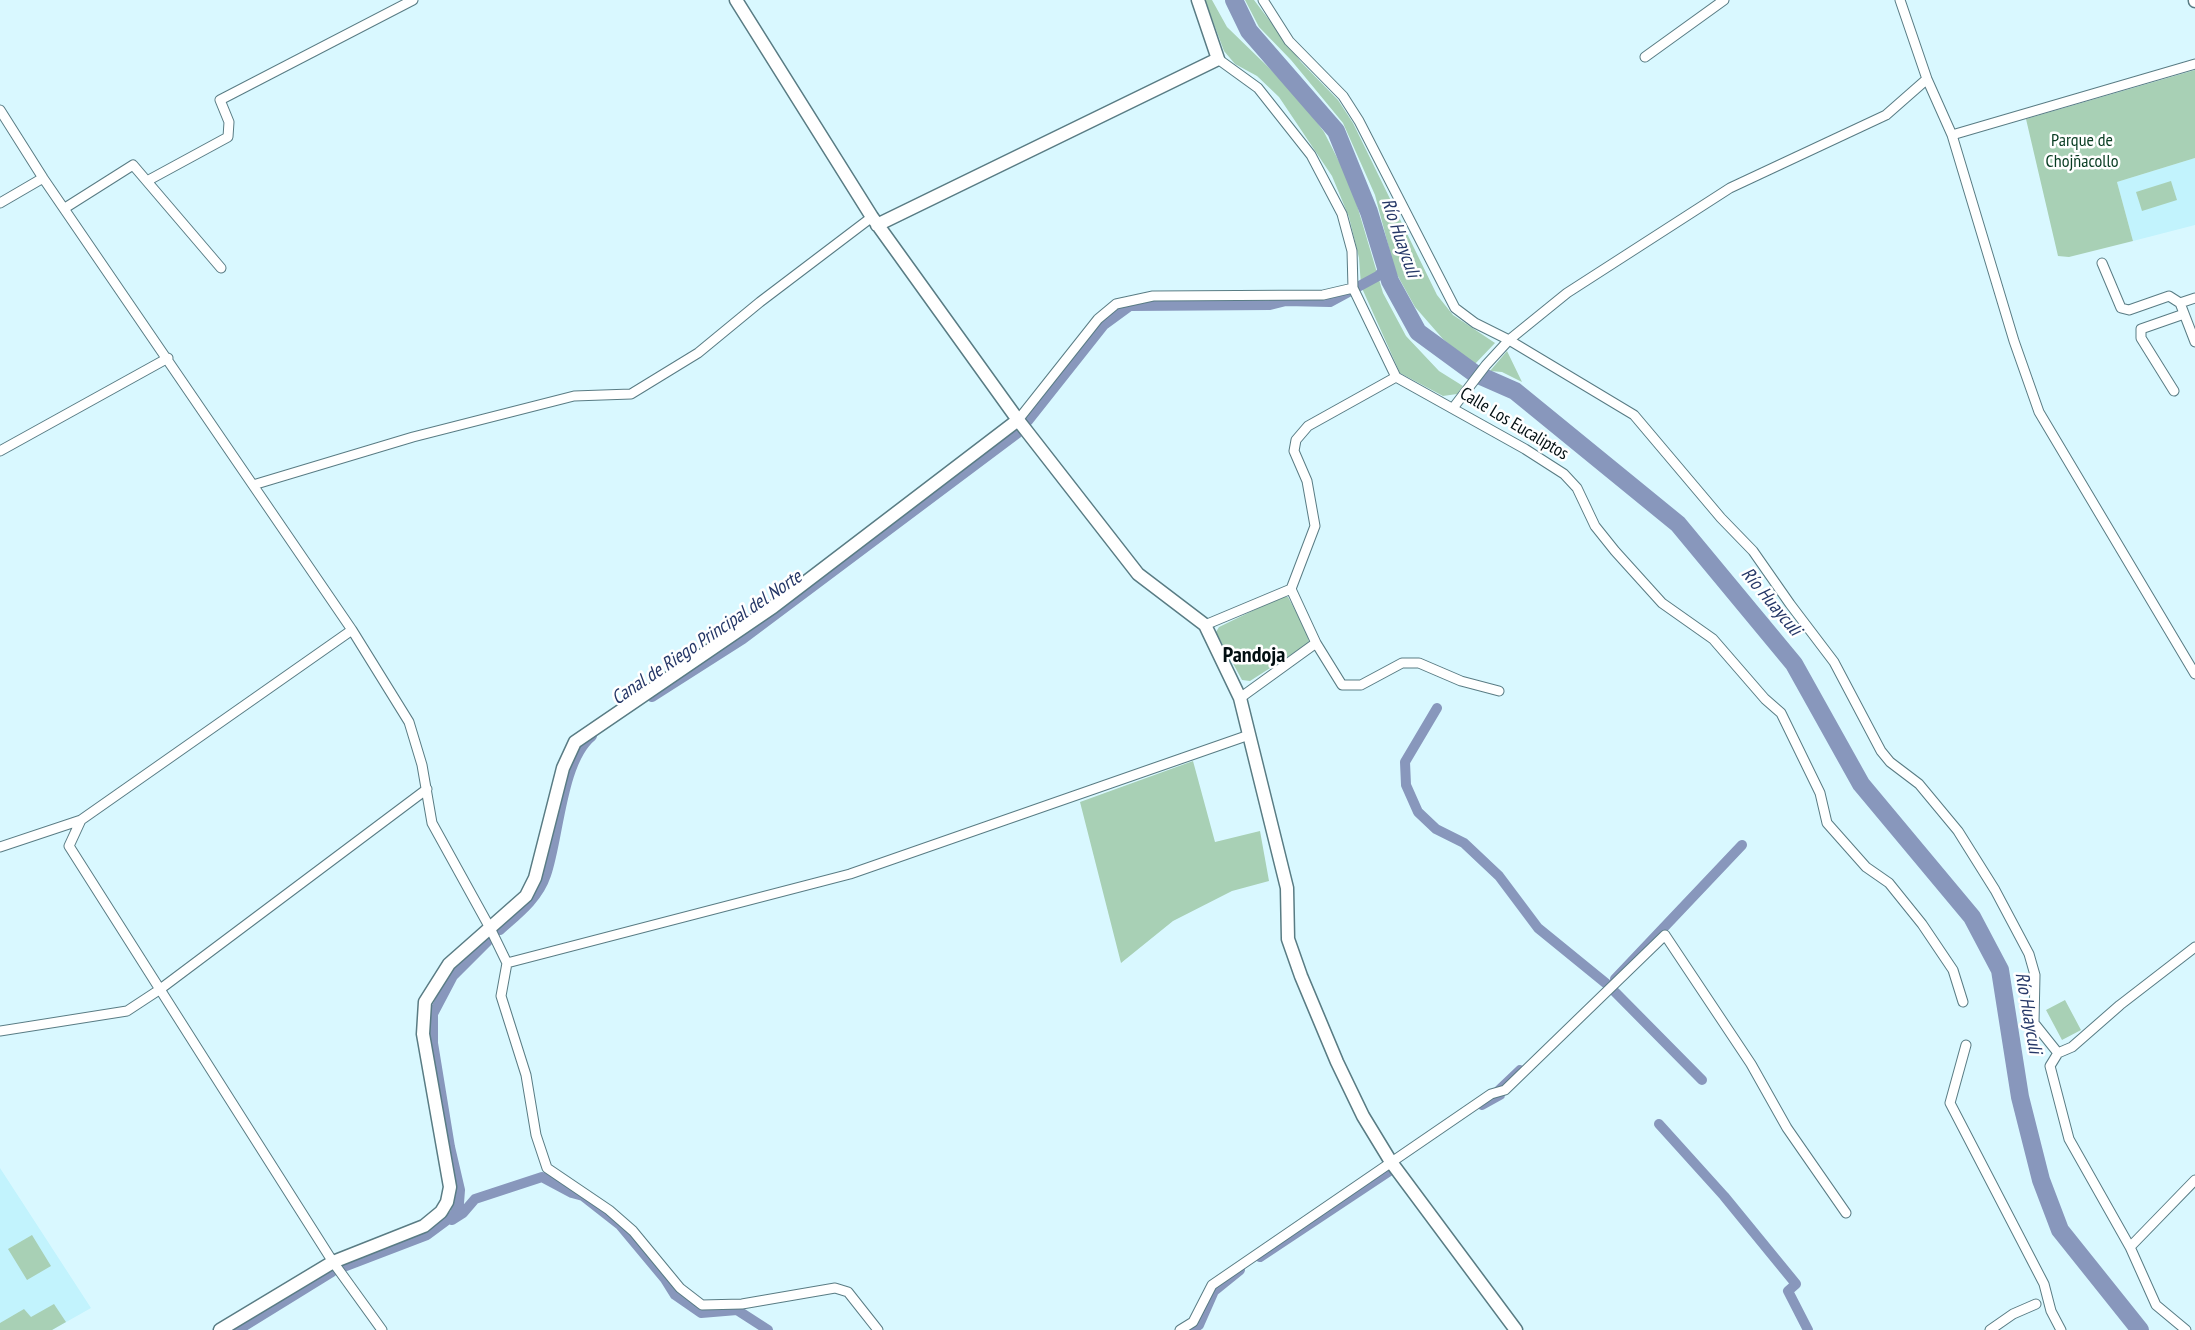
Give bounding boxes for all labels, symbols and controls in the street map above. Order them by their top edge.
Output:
park label: Parque de Chojñacollo [2046,130,2118,172]
water label: Río Huayculi [1376,195,1424,281]
street label: Calle Los Eucaliptos [1456,383,1572,465]
water label: Río Huayculi [1736,563,1806,641]
water label: Canal de Riego Principal del Norte [608,566,806,710]
district label: Pandoja [1223,643,1285,669]
water label: Río Huayculi [2010,971,2046,1055]

